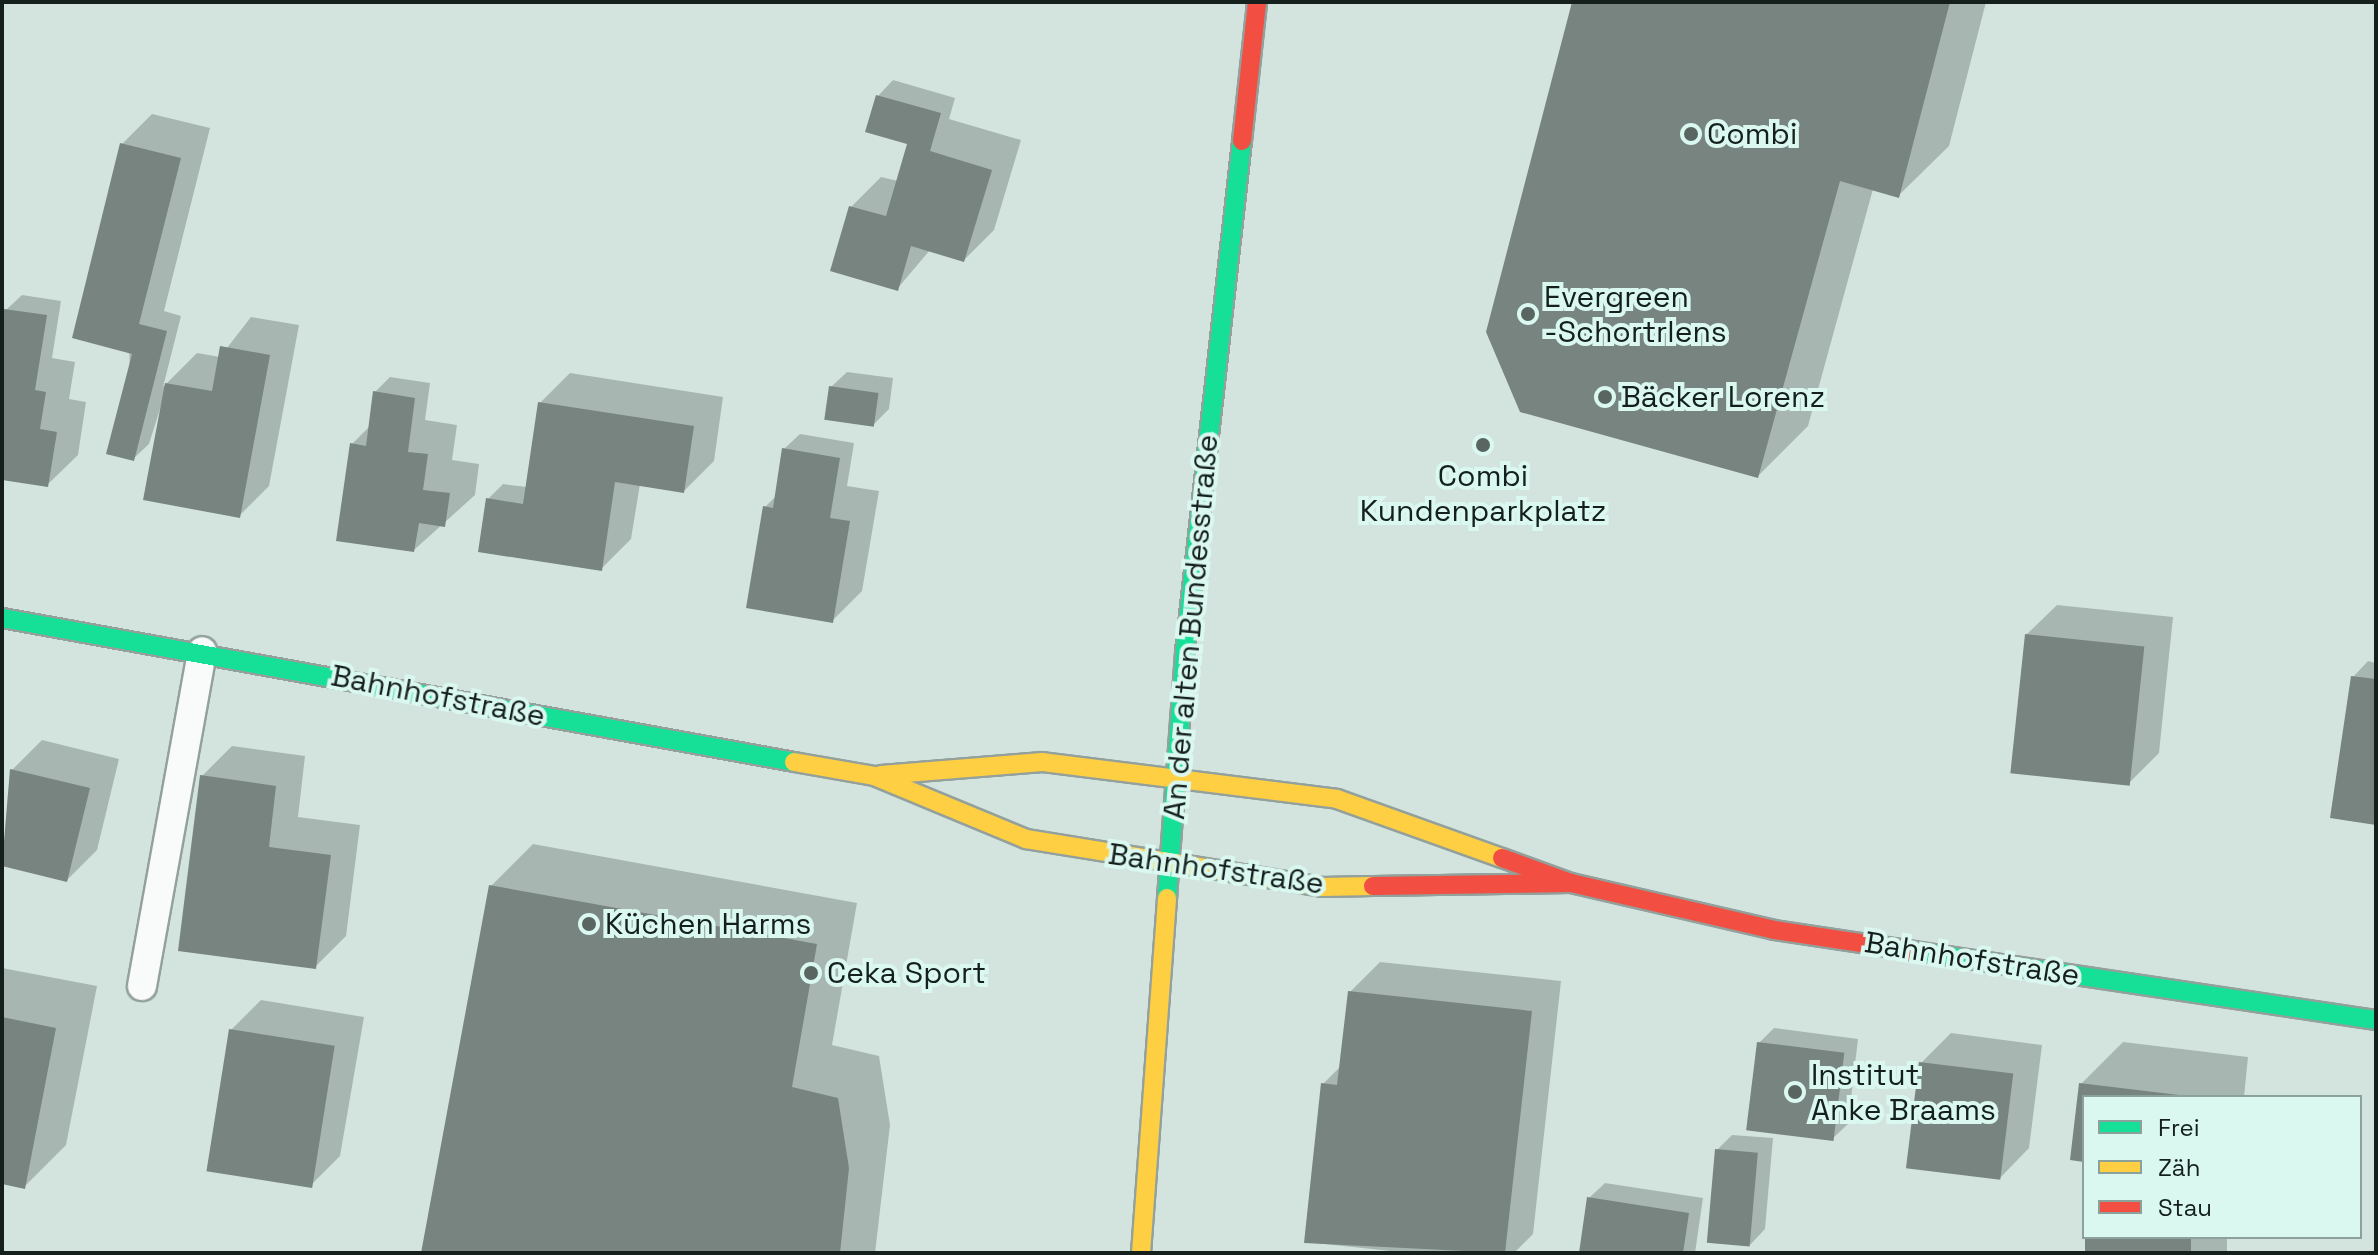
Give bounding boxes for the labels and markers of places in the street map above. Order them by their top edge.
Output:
place label: Combi [1707,116,1797,152]
marker: Combi [1682,125,1700,143]
place label: Evergreen -Schortrlens [1544,279,1727,350]
marker: Evergreen -Schortrlens [1519,305,1537,323]
place label: Bäcker Lorenz [1621,379,1825,415]
marker: Bäcker Lorenz [1596,388,1614,406]
marker: Combi Kundenparkplatz [1474,436,1492,454]
place label: Combi Kundenparkplatz [1360,458,1606,528]
place label: Küchen Harms [605,906,811,942]
marker: Küchen Harms [580,915,598,933]
place label: Ceka Sport [827,955,986,991]
marker: Ceka Sport [802,964,820,982]
place label: Institut Anke Braams [1811,1057,1996,1128]
marker: Institut Anke Braams [1786,1083,1804,1101]

